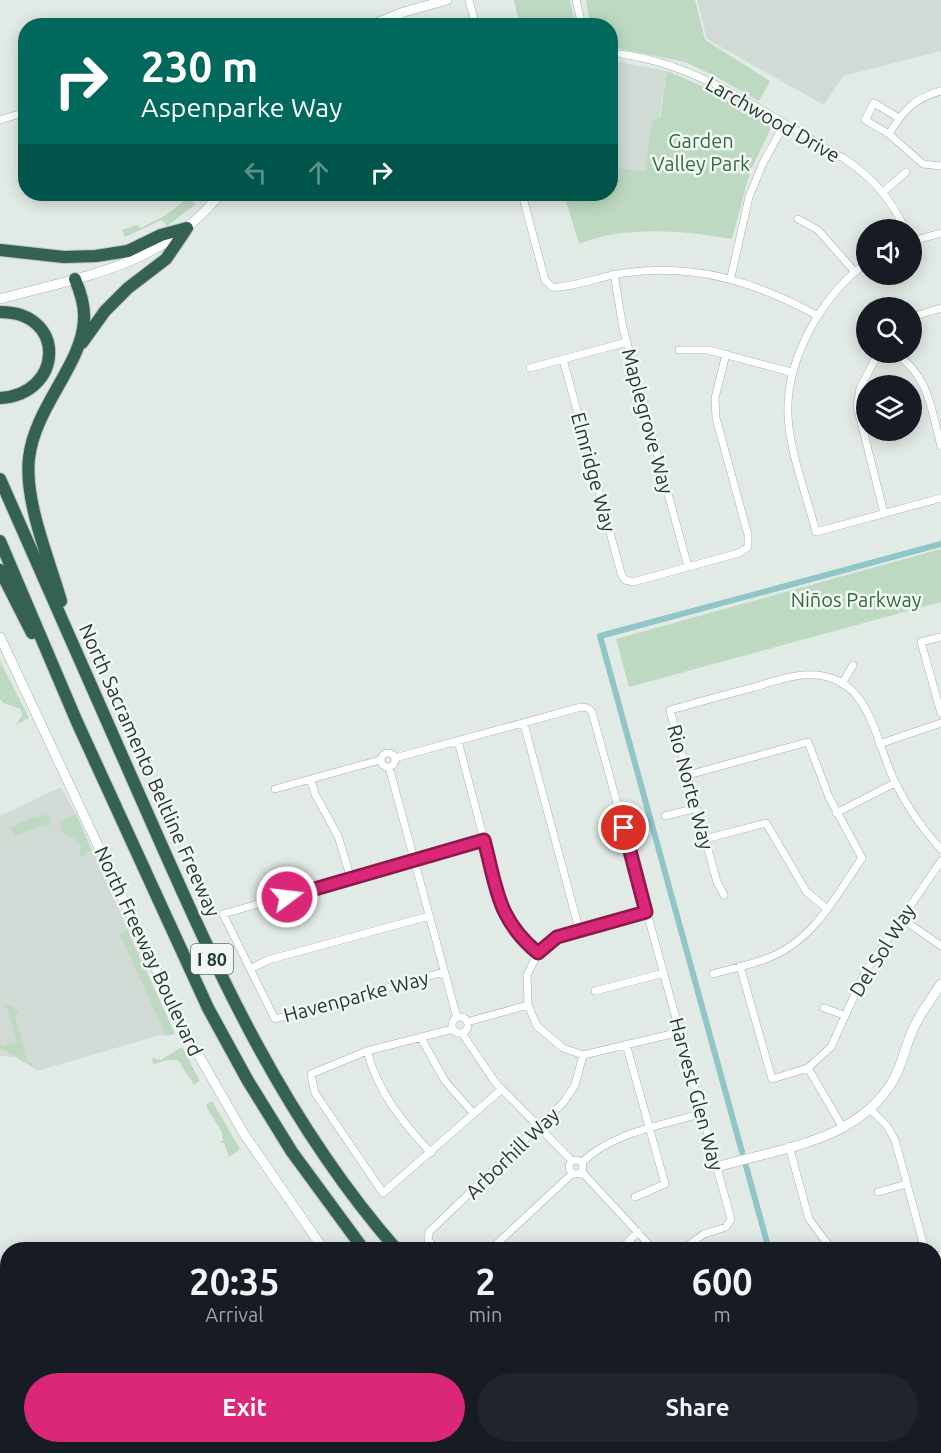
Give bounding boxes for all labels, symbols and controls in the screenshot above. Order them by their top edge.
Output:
icon: right [42,42,120,120]
text: 230 m [141,43,258,90]
street label: Larchwood Drive [702,71,844,167]
text: Aspenparke Way [141,92,342,122]
park label: Garden Valley Park [652,129,750,175]
icon: left [239,156,272,189]
icon: ahead [302,156,335,189]
icon: right [365,156,398,189]
map controls [856,219,922,441]
button: sound [856,219,922,285]
button: search [856,297,922,363]
street label: Maplegrove Way [618,346,679,497]
button: layers [856,375,922,441]
street label: Elmridge Way [567,410,621,535]
park label: Niños Parkway [791,588,922,611]
street label: North Sacramento Beltline Freeway [75,620,225,920]
street label: Rio Norte Way [663,722,719,852]
pin [598,802,649,853]
icon: arrive [607,811,640,844]
street label: North Freeway Boulevard [90,843,208,1059]
position arrow [255,865,319,929]
street label: Del Sol Way [844,899,920,1001]
road number: I 80 [191,944,233,974]
street label: Havenparke Way [281,965,431,1026]
street label: Harvest Glen Way [665,1015,729,1173]
street label: Arborhill Way [461,1102,564,1203]
text: 20:35 [189,1261,279,1302]
text: 2 [475,1261,496,1302]
text: 600 [692,1261,753,1302]
text: Arrival [205,1303,264,1326]
text: min [469,1303,502,1326]
text: m [714,1303,731,1326]
button: Exit [24,1373,465,1442]
button: Share [477,1373,918,1442]

